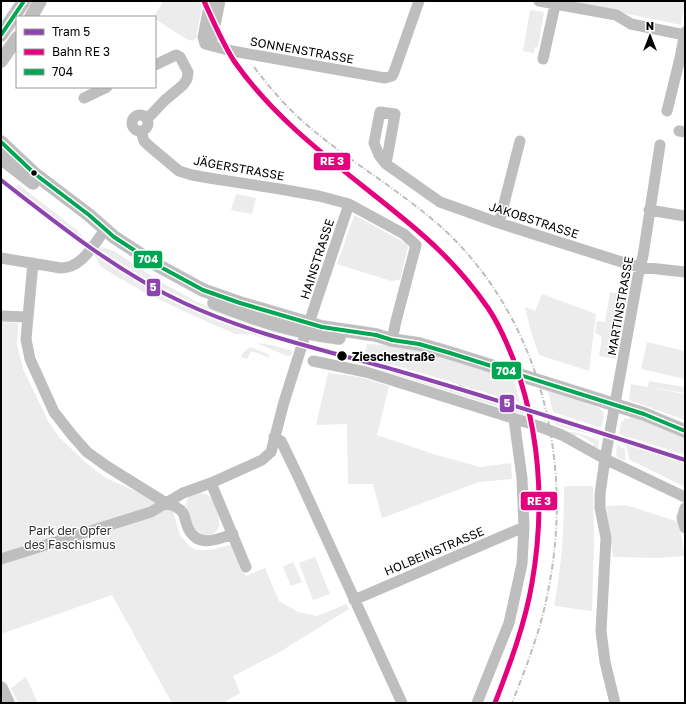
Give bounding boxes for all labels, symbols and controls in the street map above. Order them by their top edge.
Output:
legend [16,16,156,88]
north arrow [630,16,670,56]
text: N [646,19,654,32]
text: Tram 5 [52,24,90,39]
street label: SONNENSTRASSE [249,33,355,67]
text: Bahn RE 3 [52,44,110,59]
text: 704 [52,64,73,79]
line badge: RE 3 [313,152,351,171]
street label: JÄGERSTRASSE [192,153,286,183]
text: RE 3 [320,154,344,167]
unlabelled marker [29,168,39,178]
street label: JAKOBSTRASSE [487,198,581,242]
street label: HAINSTRASSE [297,217,337,301]
line badge: 704 [133,250,163,269]
text: 704 [138,252,158,265]
street label: MARTINSTRASSE [604,255,636,357]
line badge: 5 [146,278,161,297]
text: 5 [150,280,157,293]
marker: Zieschestraße [335,349,349,363]
place label: Zieschestraße [352,349,435,364]
line badge: 704 [491,361,522,380]
text: 704 [496,364,516,377]
line badge: 5 [499,394,515,413]
text: 5 [504,396,511,409]
line badge: RE 3 [520,491,558,511]
text: RE 3 [527,494,551,507]
park label: Park der Opfer des Faschismus [24,523,116,552]
street label: HOLBEINSTRASSE [382,523,486,579]

